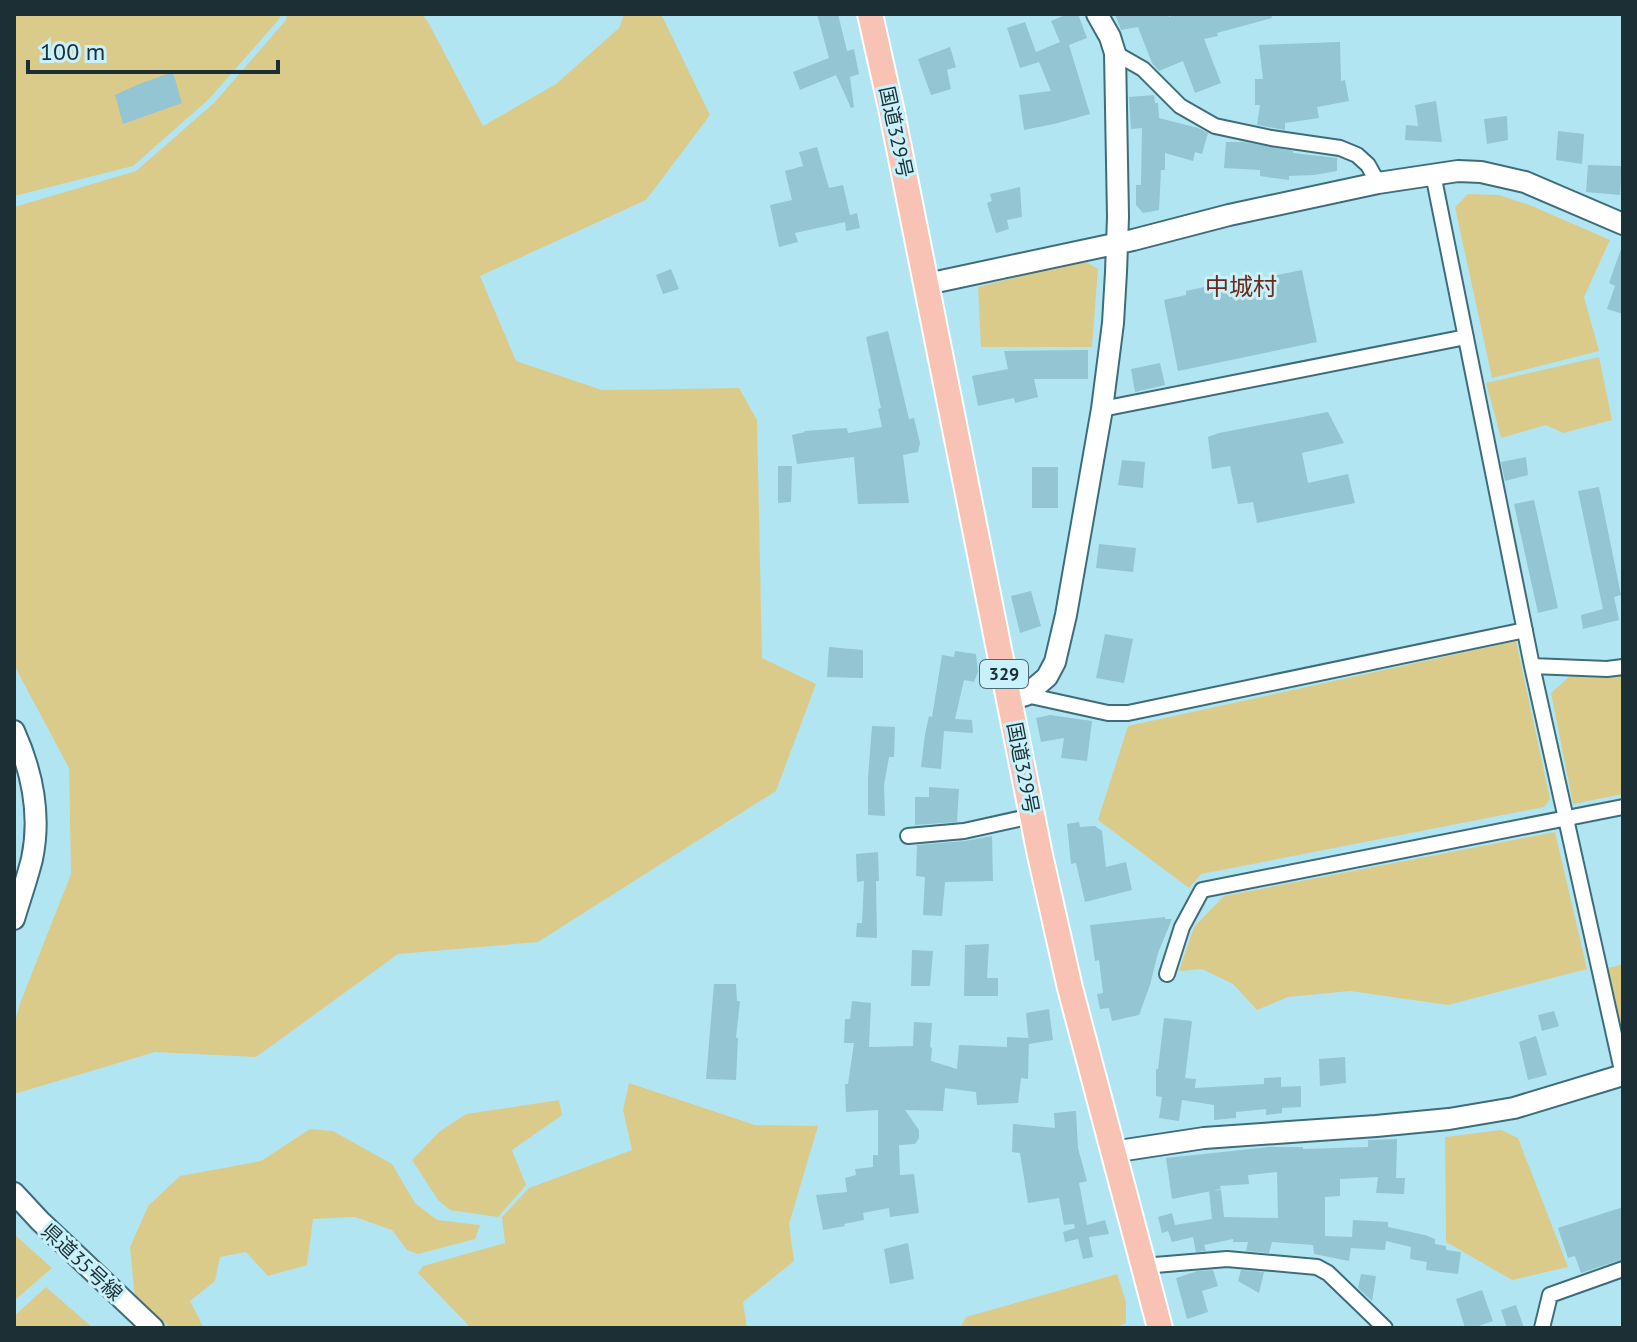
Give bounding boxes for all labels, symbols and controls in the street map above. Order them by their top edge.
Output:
scale bar [28,24,278,74]
text: 100 m [40,36,105,67]
street label: 国道329号 [874,84,918,180]
district label: 中城村 [1205,271,1277,302]
road number: 329 [980,660,1028,688]
street label: 国道329号 [1001,720,1045,816]
street label: 県道35号線 [36,1218,128,1306]

